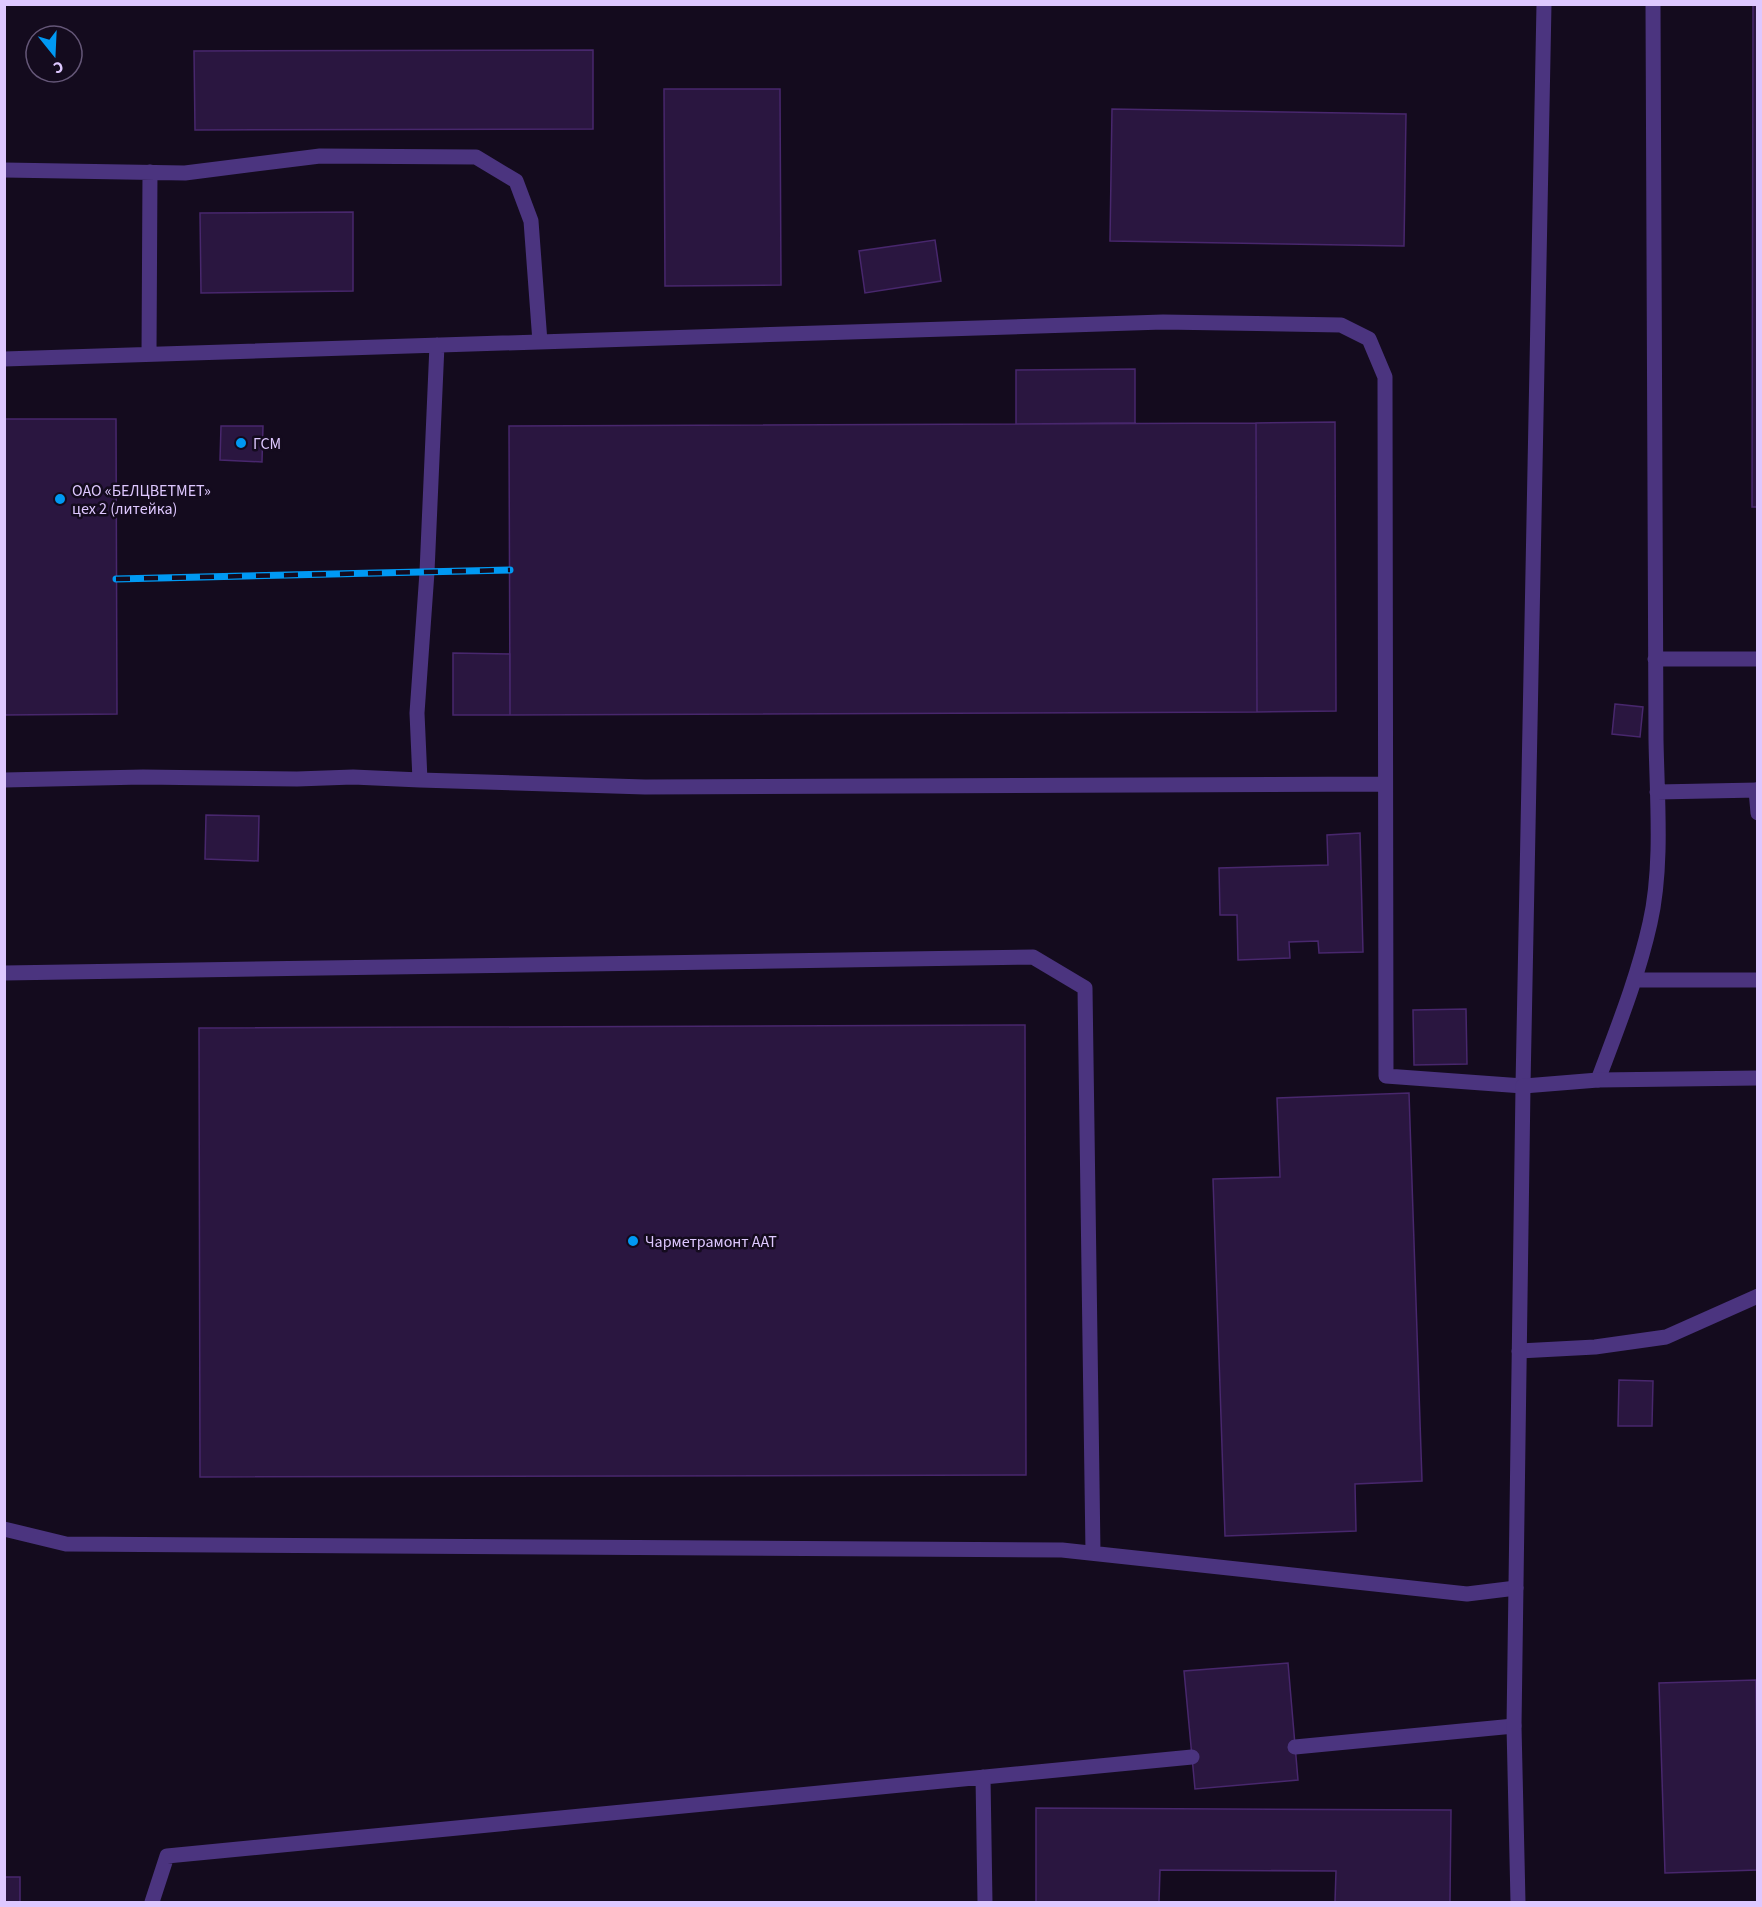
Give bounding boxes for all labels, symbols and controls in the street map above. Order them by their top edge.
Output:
north arrow [24,24,84,84]
text: С [50,55,66,79]
place label: ГСМ [253,433,281,455]
marker: ГСМ [234,436,248,450]
place label: ОАО «БЕЛЦВЕТМЕТ» цех 2 (литейка) [72,480,211,520]
marker: ОАО «БЕЛЦВЕТМЕТ» цех 2 (литейка) [53,492,67,506]
place label: Чарметрамонт ААТ [645,1231,777,1253]
marker: Чарметрамонт ААТ [626,1234,640,1248]

